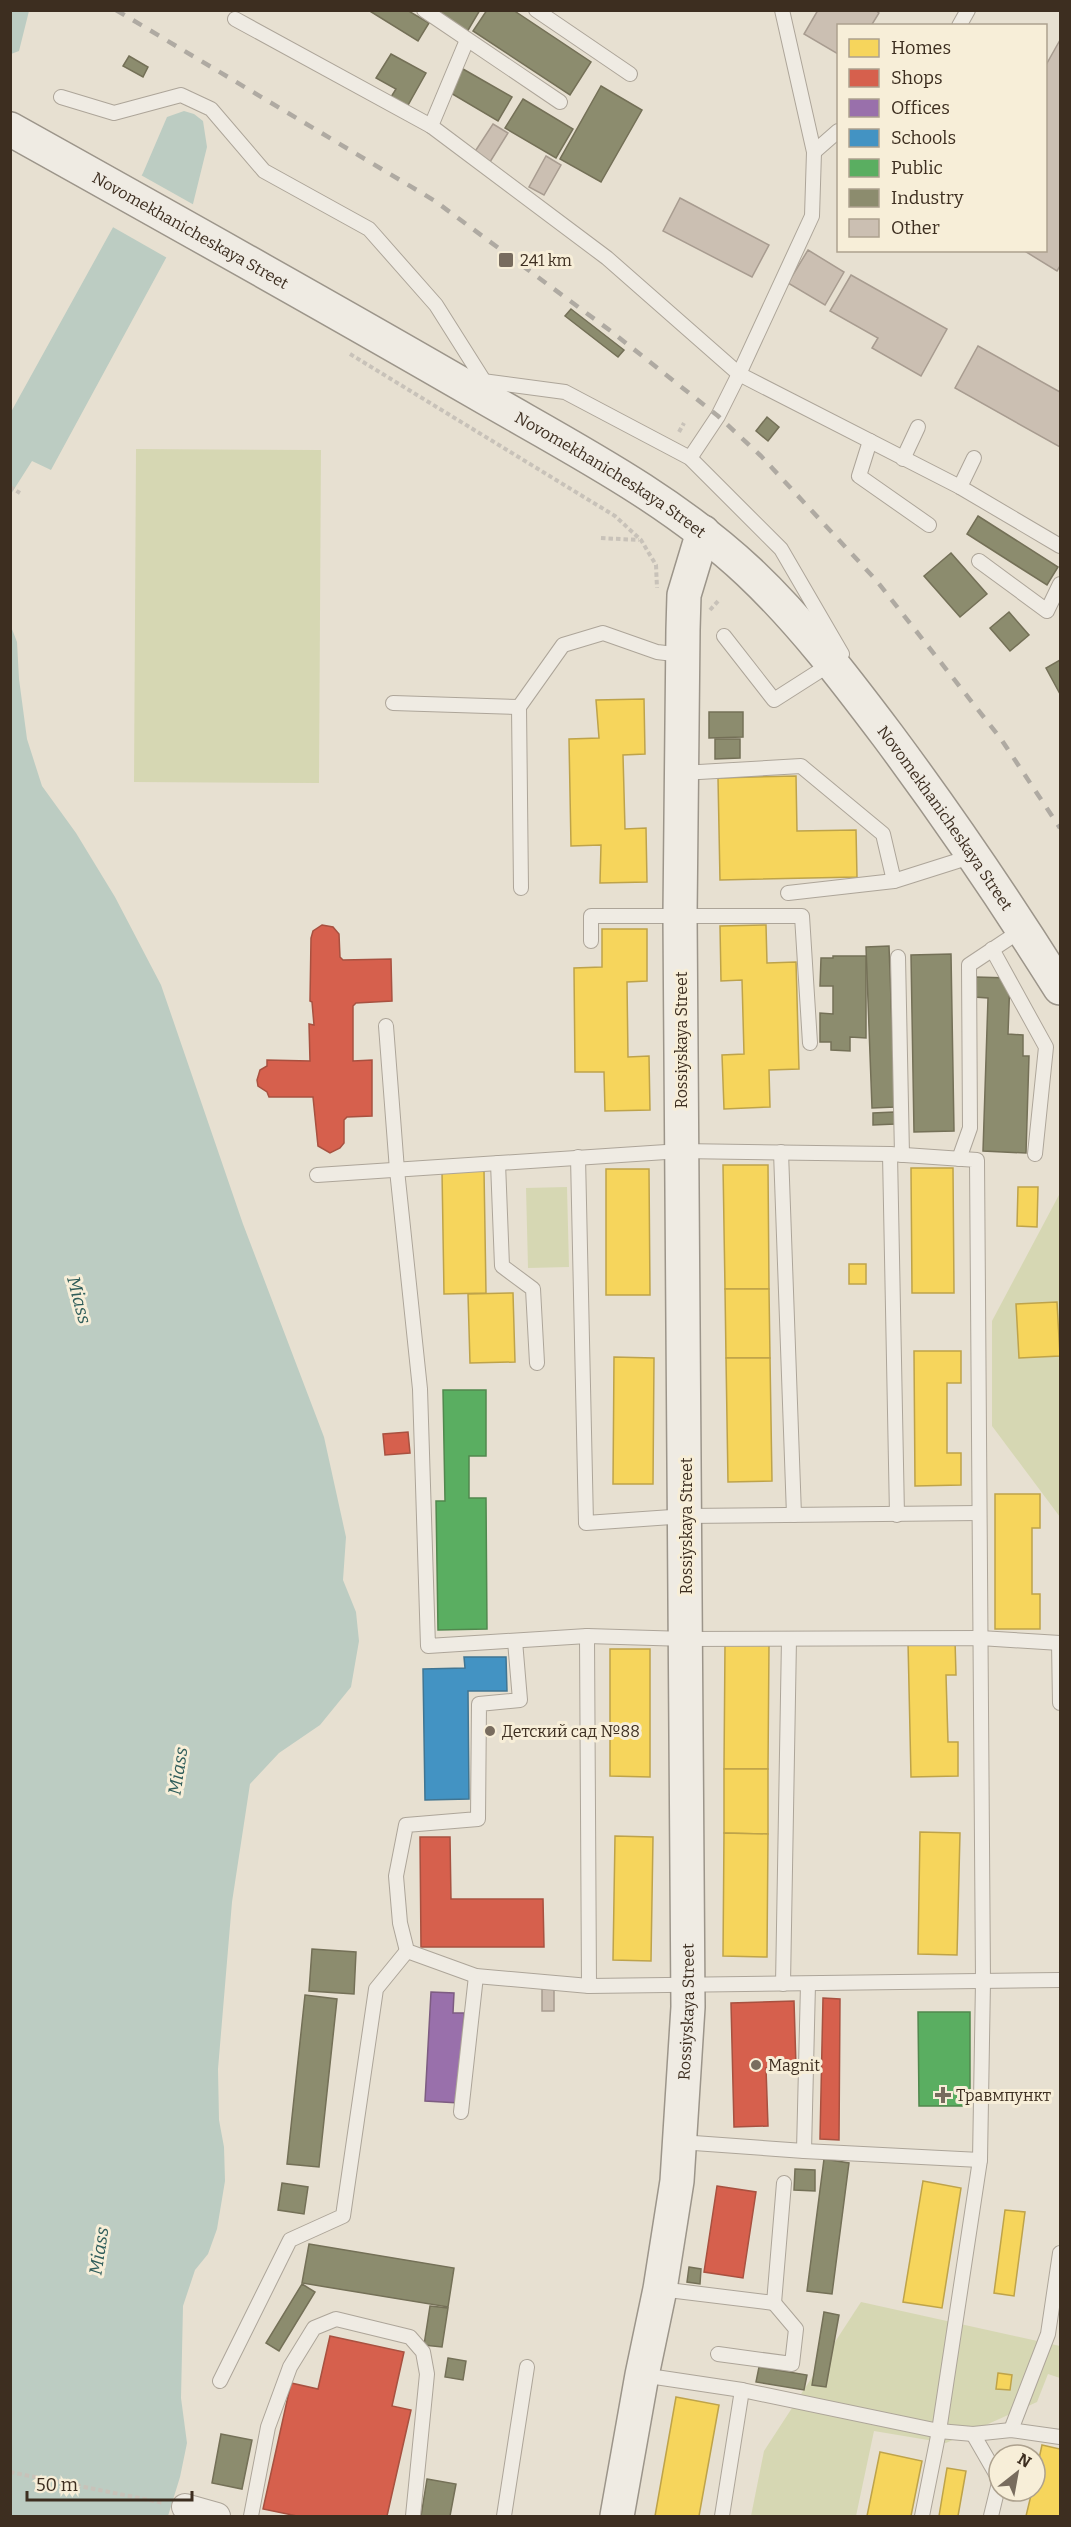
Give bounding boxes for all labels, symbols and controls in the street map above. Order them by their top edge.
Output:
legend [837,24,1047,252]
text: Homes [891,37,951,59]
text: Shops [891,67,943,89]
text: Offices [891,97,950,119]
text: Schools [891,127,956,149]
text: Public [891,157,943,179]
street label: Novomekhanicheskaya Street [89,168,292,293]
text: Industry [891,187,964,209]
text: Other [891,217,940,239]
marker: 241 km [497,251,515,269]
place label: 241 km [520,251,572,270]
street label: Novomekhanicheskaya Street [512,408,710,542]
street label: Novomekhanicheskaya Street [873,722,1017,914]
street label: Rossiyskaya Street [672,971,691,1109]
water label: Miass [62,1274,96,1327]
street label: Rossiyskaya Street [677,1457,696,1595]
place label: Детский сад №88 [502,1722,640,1741]
marker: Детский сад №88 [483,1724,497,1738]
water label: Miass [163,1745,193,1797]
street label: Rossiyskaya Street [674,1943,698,2081]
place label: Magnit [768,2056,820,2075]
marker: Magnit [749,2058,763,2072]
marker: Травмпункт [934,2086,952,2104]
place label: Травмпункт [956,2086,1051,2105]
water label: Miass [84,2225,114,2277]
north arrow [987,2443,1047,2503]
text: N [1014,2449,1035,2472]
scale bar [27,2464,192,2502]
text: 50 m [36,2474,78,2496]

